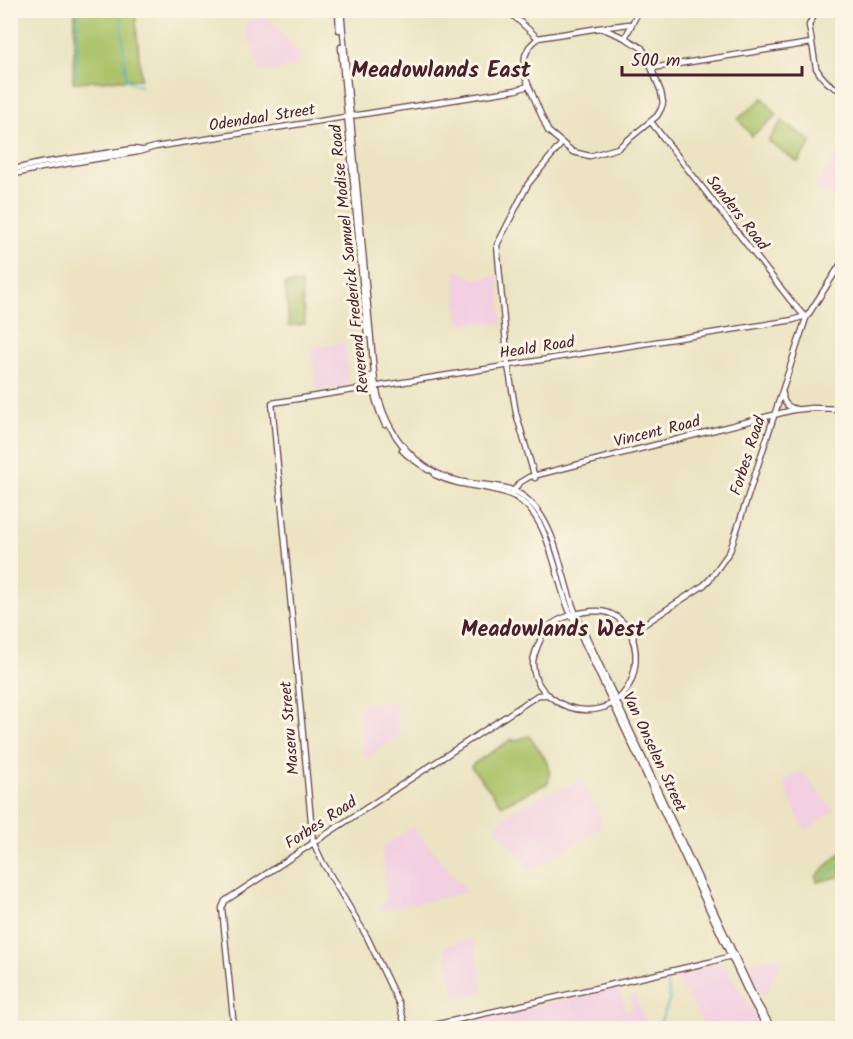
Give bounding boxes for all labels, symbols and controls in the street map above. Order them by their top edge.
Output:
scale bar [622,39,802,77]
text: 500 m [631,47,680,76]
district label: Meadowlands East [351,54,532,89]
street label: Odendaal Street [207,97,318,139]
street label: Reverend Frederick Samuel Modise Road [323,122,377,395]
street label: Sanders Road [699,170,775,257]
street label: Heald Road [498,330,577,366]
street label: Vincent Road [611,409,704,455]
street label: Forbes Road [723,412,773,499]
district label: Meadowlands West [461,613,646,648]
street label: Maseru Street [273,679,307,776]
street label: Van Onselen Street [615,688,693,817]
street label: Forbes Road [280,790,363,856]

